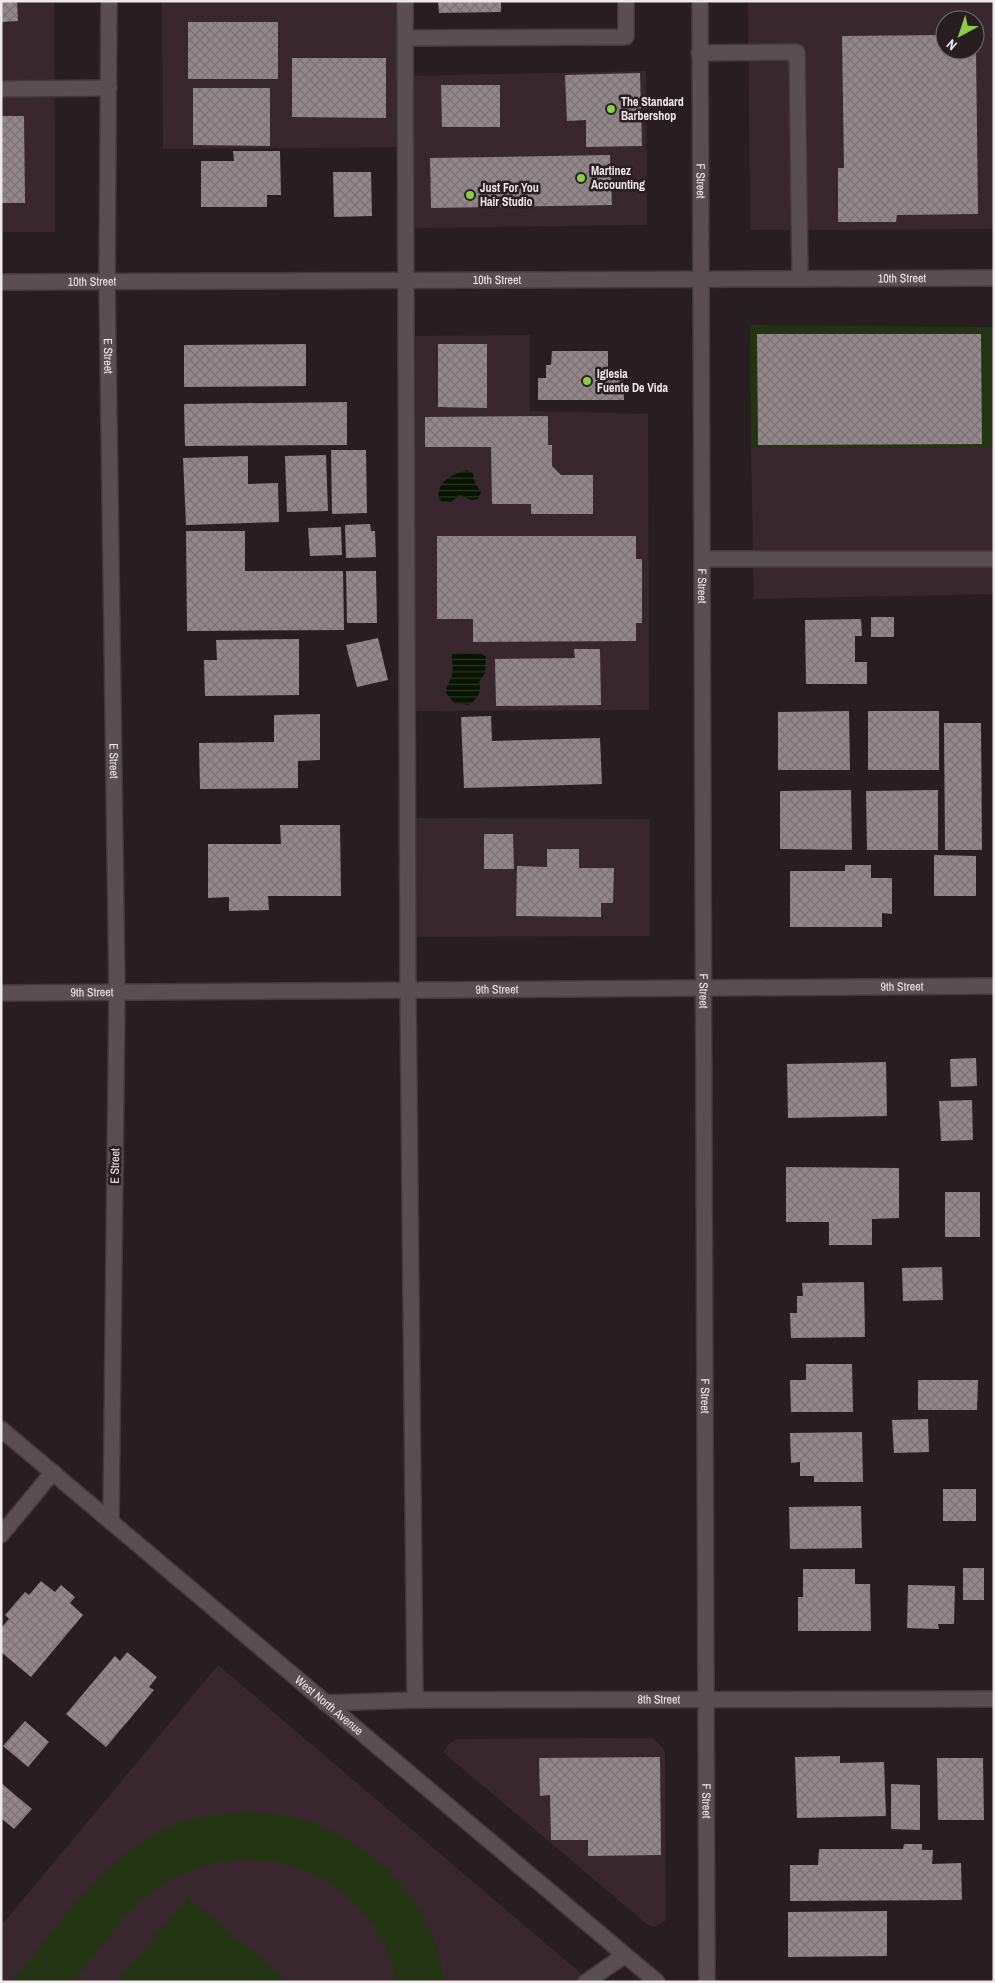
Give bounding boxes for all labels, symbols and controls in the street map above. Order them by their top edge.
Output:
north arrow [935,10,985,60]
text: N [943,35,961,55]
place label: The Standard Barbershop [621,94,684,124]
marker: The Standard Barbershop [605,103,617,115]
place label: Martinez Accounting [591,163,645,193]
street label: F Street [693,163,709,199]
marker: Martinez Accounting [575,172,587,184]
place label: Just For You Hair Studio [480,180,539,210]
marker: Just For You Hair Studio [464,189,476,201]
street label: 10th Street [878,270,926,286]
street label: 10th Street [473,272,521,288]
street label: 10th Street [68,274,116,290]
street label: E Street [100,338,116,374]
place label: Iglesia Fuente De Vida [597,366,668,396]
marker: Iglesia Fuente De Vida [581,375,593,387]
street label: F Street [694,568,710,604]
street label: E Street [106,743,122,779]
street label: F Street [695,973,712,1009]
street label: 9th Street [881,978,924,995]
street label: 9th Street [476,981,519,998]
street label: 9th Street [71,984,114,1001]
street label: E Street [107,1148,123,1184]
street label: F Street [697,1378,713,1414]
street label: West North Avenue [292,1672,367,1739]
street label: 8th Street [638,1692,681,1708]
street label: F Street [698,1783,714,1819]

